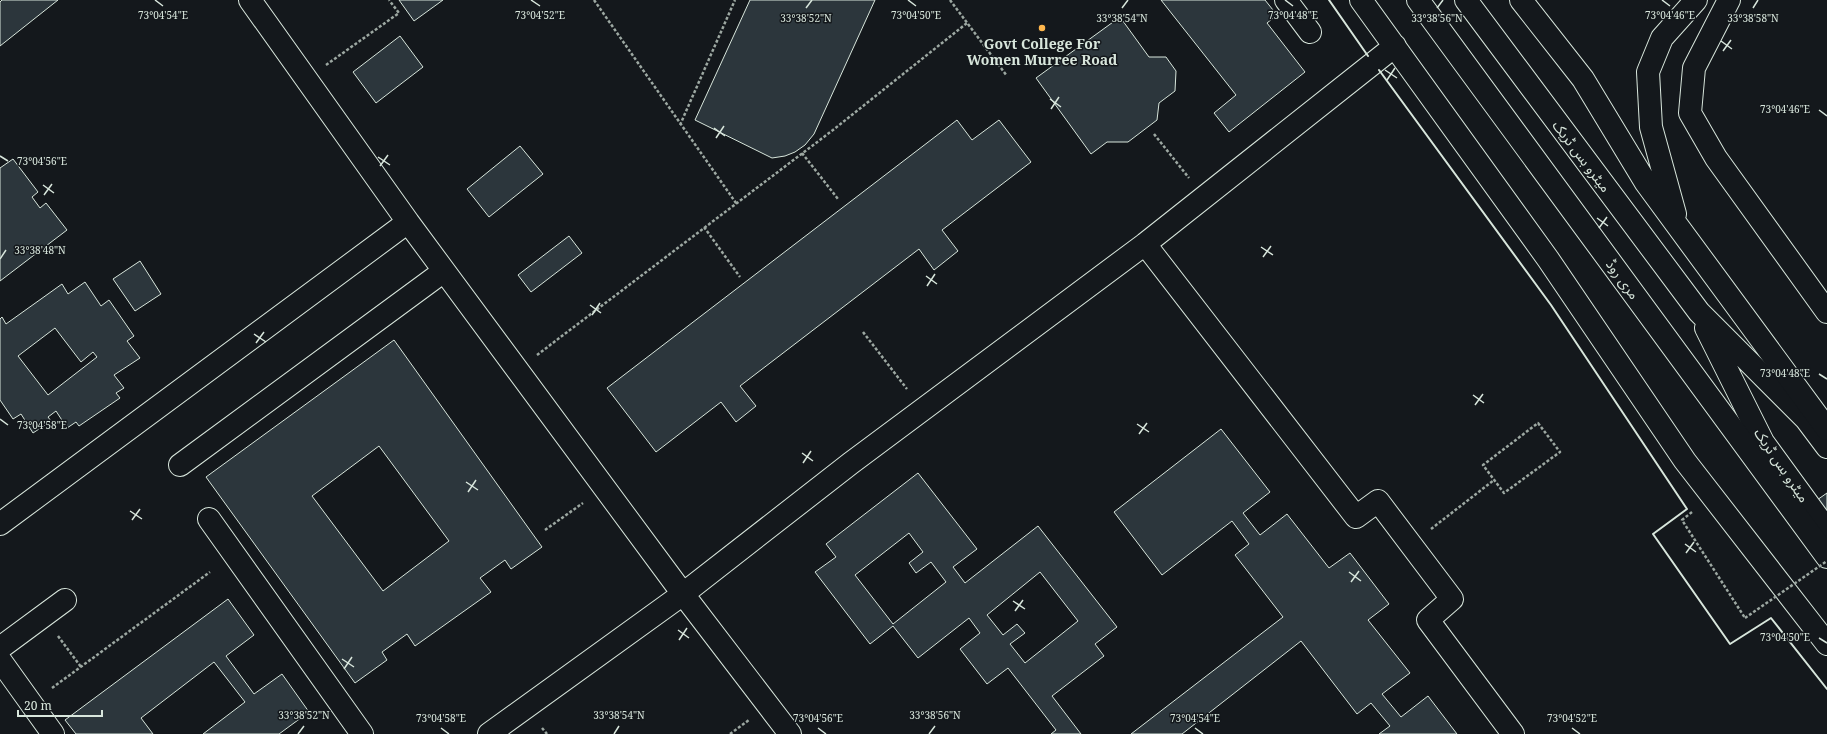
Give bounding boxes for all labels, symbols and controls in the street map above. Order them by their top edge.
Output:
text: 73°04'54"E [138,8,188,22]
text: 73°04'52"E [515,8,565,22]
text: 73°04'50"E [891,8,941,22]
text: 73°04'48"E [1268,8,1318,22]
text: 73°04'46"E [1645,8,1695,22]
text: 33°38'52"N [780,11,832,25]
text: 33°38'54"N [1096,11,1148,25]
text: 33°38'56"N [1411,11,1463,25]
text: 33°38'58"N [1727,11,1779,25]
marker: Govt College For Women Murree Road [1037,23,1047,33]
place label: Govt College For Women Murree Road [967,34,1117,69]
text: 73°04'46"E [1760,102,1810,116]
street label: میٹرو بس ٹریک [1549,116,1615,196]
text: 73°04'56"E [17,154,67,168]
text: 33°38'48"N [14,243,66,257]
street label: مری روڈ [1602,255,1644,303]
text: 73°04'48"E [1760,366,1810,380]
text: 73°04'58"E [17,418,67,432]
street label: میٹرو بس ٹریک [1750,424,1814,506]
text: 73°04'50"E [1760,630,1810,644]
scale bar [18,692,102,718]
text: 20 m [24,697,52,714]
text: 33°38'52"N [278,708,330,722]
text: 33°38'54"N [593,708,645,722]
text: 33°38'56"N [909,708,961,722]
text: 73°04'58"E [416,711,466,725]
text: 73°04'56"E [793,711,843,725]
text: 73°04'54"E [1170,711,1220,725]
text: 73°04'52"E [1547,711,1597,725]

